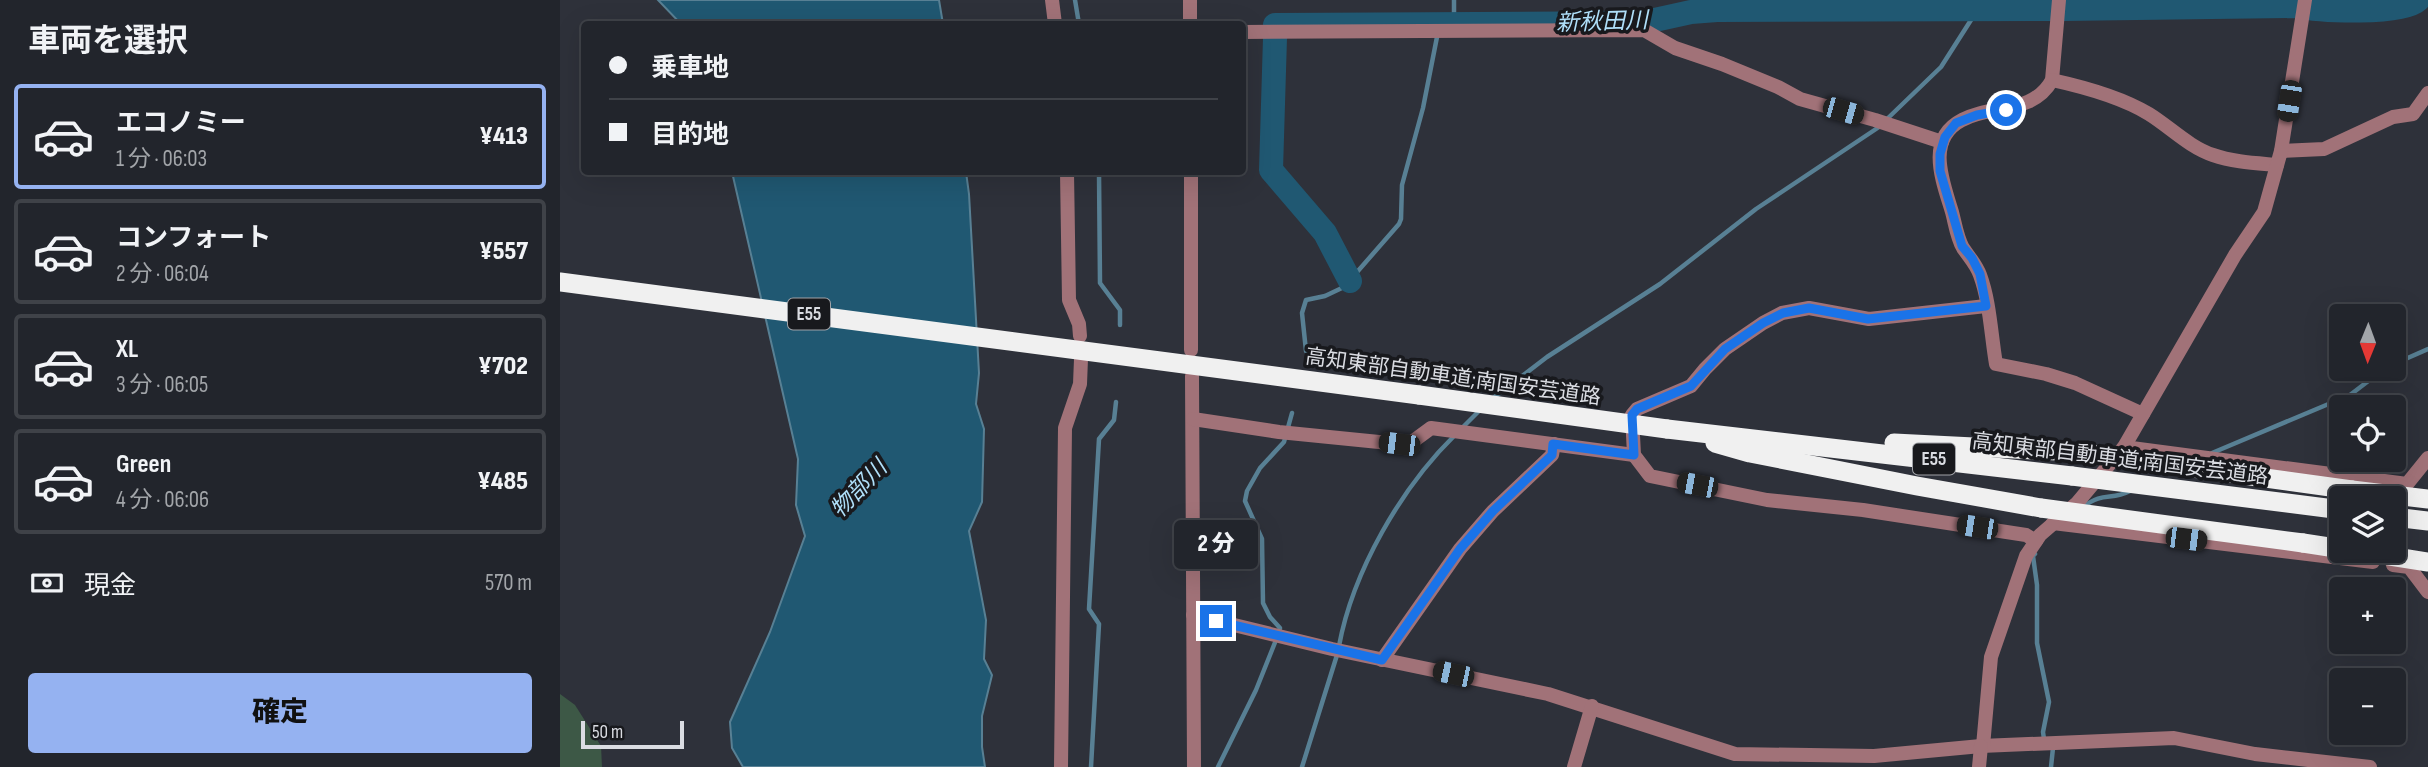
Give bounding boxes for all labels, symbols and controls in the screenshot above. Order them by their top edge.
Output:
water label: 新秋田川 [1556,6,1651,38]
text: 車両を選択 [28,22,188,61]
text: 乗車地 [651,53,729,84]
car [2276,79,2303,123]
route start [1990,94,2022,126]
car [1820,95,1867,127]
icon: car [32,105,95,168]
text: エコノミー [116,108,246,139]
text: 目的地 [651,120,729,151]
text: ¥413 [479,121,528,152]
text: 1 分 · 06:03 [116,145,207,173]
icon: car [32,220,95,283]
text: コンフォート [116,223,271,254]
text: ¥557 [479,236,528,267]
text: 2 分 · 06:04 [116,260,209,288]
road number: E55 [788,298,830,330]
north arrow [2329,304,2406,382]
map controls [2329,304,2406,745]
text: XL [116,334,138,365]
icon: car [32,335,95,398]
street label: 高知東部自動車道;南国安芸道路 [1304,344,1602,410]
text: ¥702 [478,351,528,382]
text: 3 分 · 06:05 [116,371,208,399]
button: locate [2329,395,2406,472]
street label: 高知東部自動車道;南国安芸道路 [1971,428,2269,490]
car [1377,431,1422,457]
road number: E55 [1913,444,1955,474]
text: Green [116,449,171,480]
icon: car [32,450,95,513]
water label: 物部川 [825,452,895,524]
text: ¥485 [478,466,528,497]
car [1675,471,1720,499]
text: 4 分 · 06:06 [116,486,209,514]
button: layers [2329,486,2406,563]
car [1955,513,2000,541]
callout: 2 分 [1174,520,1258,568]
car [2164,526,2209,552]
text: 2 分 [1198,530,1234,558]
icon: cash [28,564,66,602]
text: 570 m [485,569,532,597]
text: 現金 [84,571,136,602]
button: + [2329,577,2406,654]
route end [1200,605,1232,637]
car [1431,659,1476,689]
button: − [2329,668,2406,745]
button: 確定 [28,673,532,753]
scale bar [581,718,684,750]
text: 50 m [592,721,623,744]

